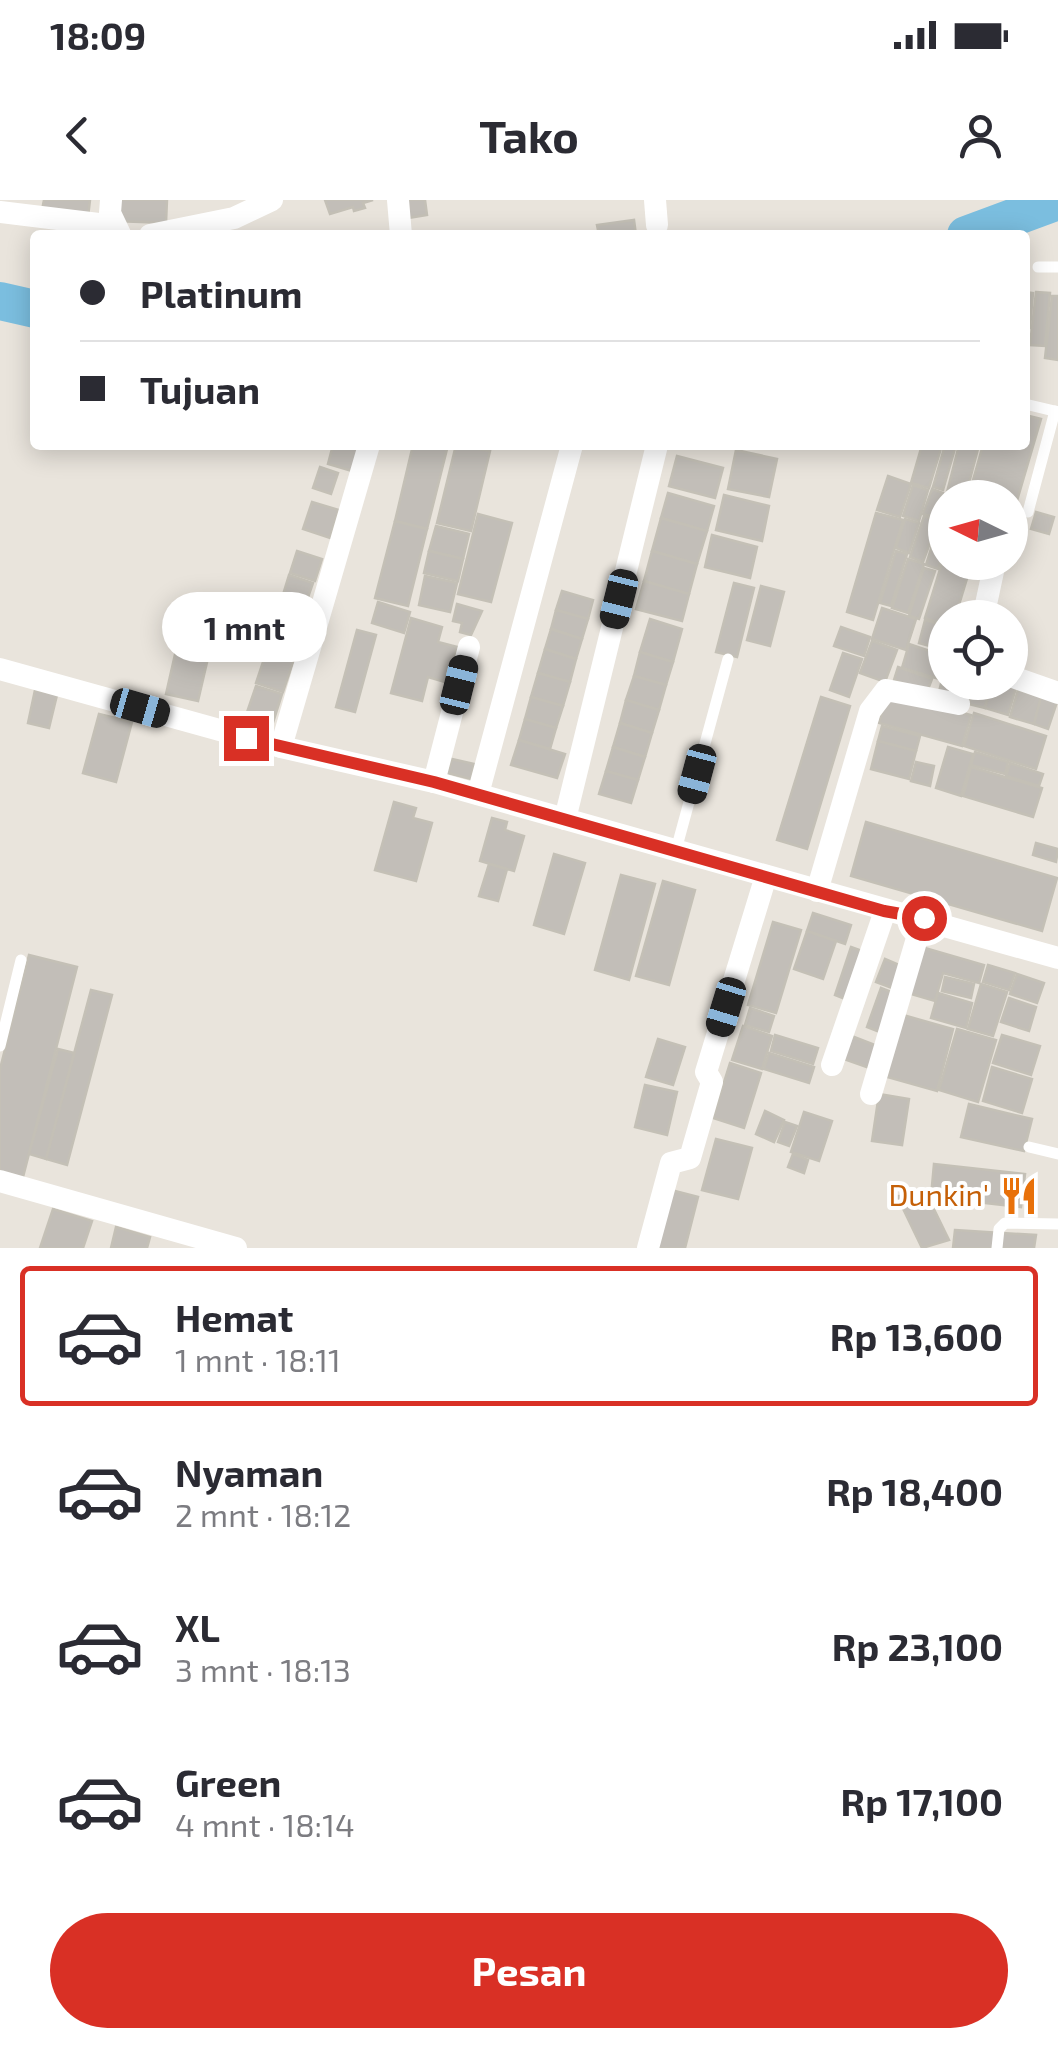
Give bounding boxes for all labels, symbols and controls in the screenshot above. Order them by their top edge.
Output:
text: 18:09 [50,12,146,58]
icon: back [50,108,105,163]
text: Tako [479,108,579,162]
icon: person [953,108,1008,163]
text: Platinum [140,270,303,316]
text: Tujuan [140,366,260,412]
north arrow [928,480,1028,580]
map controls [928,480,1028,700]
car [597,566,641,632]
callout: 1 mnt [164,593,328,663]
button: locate [928,600,1028,700]
text: 1 mnt [204,608,285,646]
car [437,652,481,718]
car [107,685,173,731]
route end [224,716,269,761]
car [675,741,719,807]
route start [902,896,947,941]
car [703,974,749,1040]
restaurant icon: Dunkin' [998,1175,1040,1217]
place label: Dunkin' [888,1176,989,1212]
icon: car [55,1291,145,1381]
text: Hemat [175,1294,293,1340]
text: Rp 13,600 [830,1313,1003,1359]
text: 1 mnt · 18:11 [175,1340,341,1378]
icon: car [55,1446,145,1536]
text: Nyaman [175,1449,323,1495]
text: Rp 18,400 [826,1468,1003,1514]
text: 2 mnt · 18:12 [175,1495,351,1533]
icon: car [55,1601,145,1691]
text: XL [175,1604,220,1650]
text: Rp 23,100 [832,1623,1003,1669]
text: 3 mnt · 18:13 [175,1650,351,1688]
icon: car [55,1756,145,1846]
text: Green [175,1759,281,1805]
text: Rp 17,100 [841,1778,1003,1824]
text: 4 mnt · 18:14 [175,1805,355,1843]
button: Pesan [50,1913,1008,2028]

